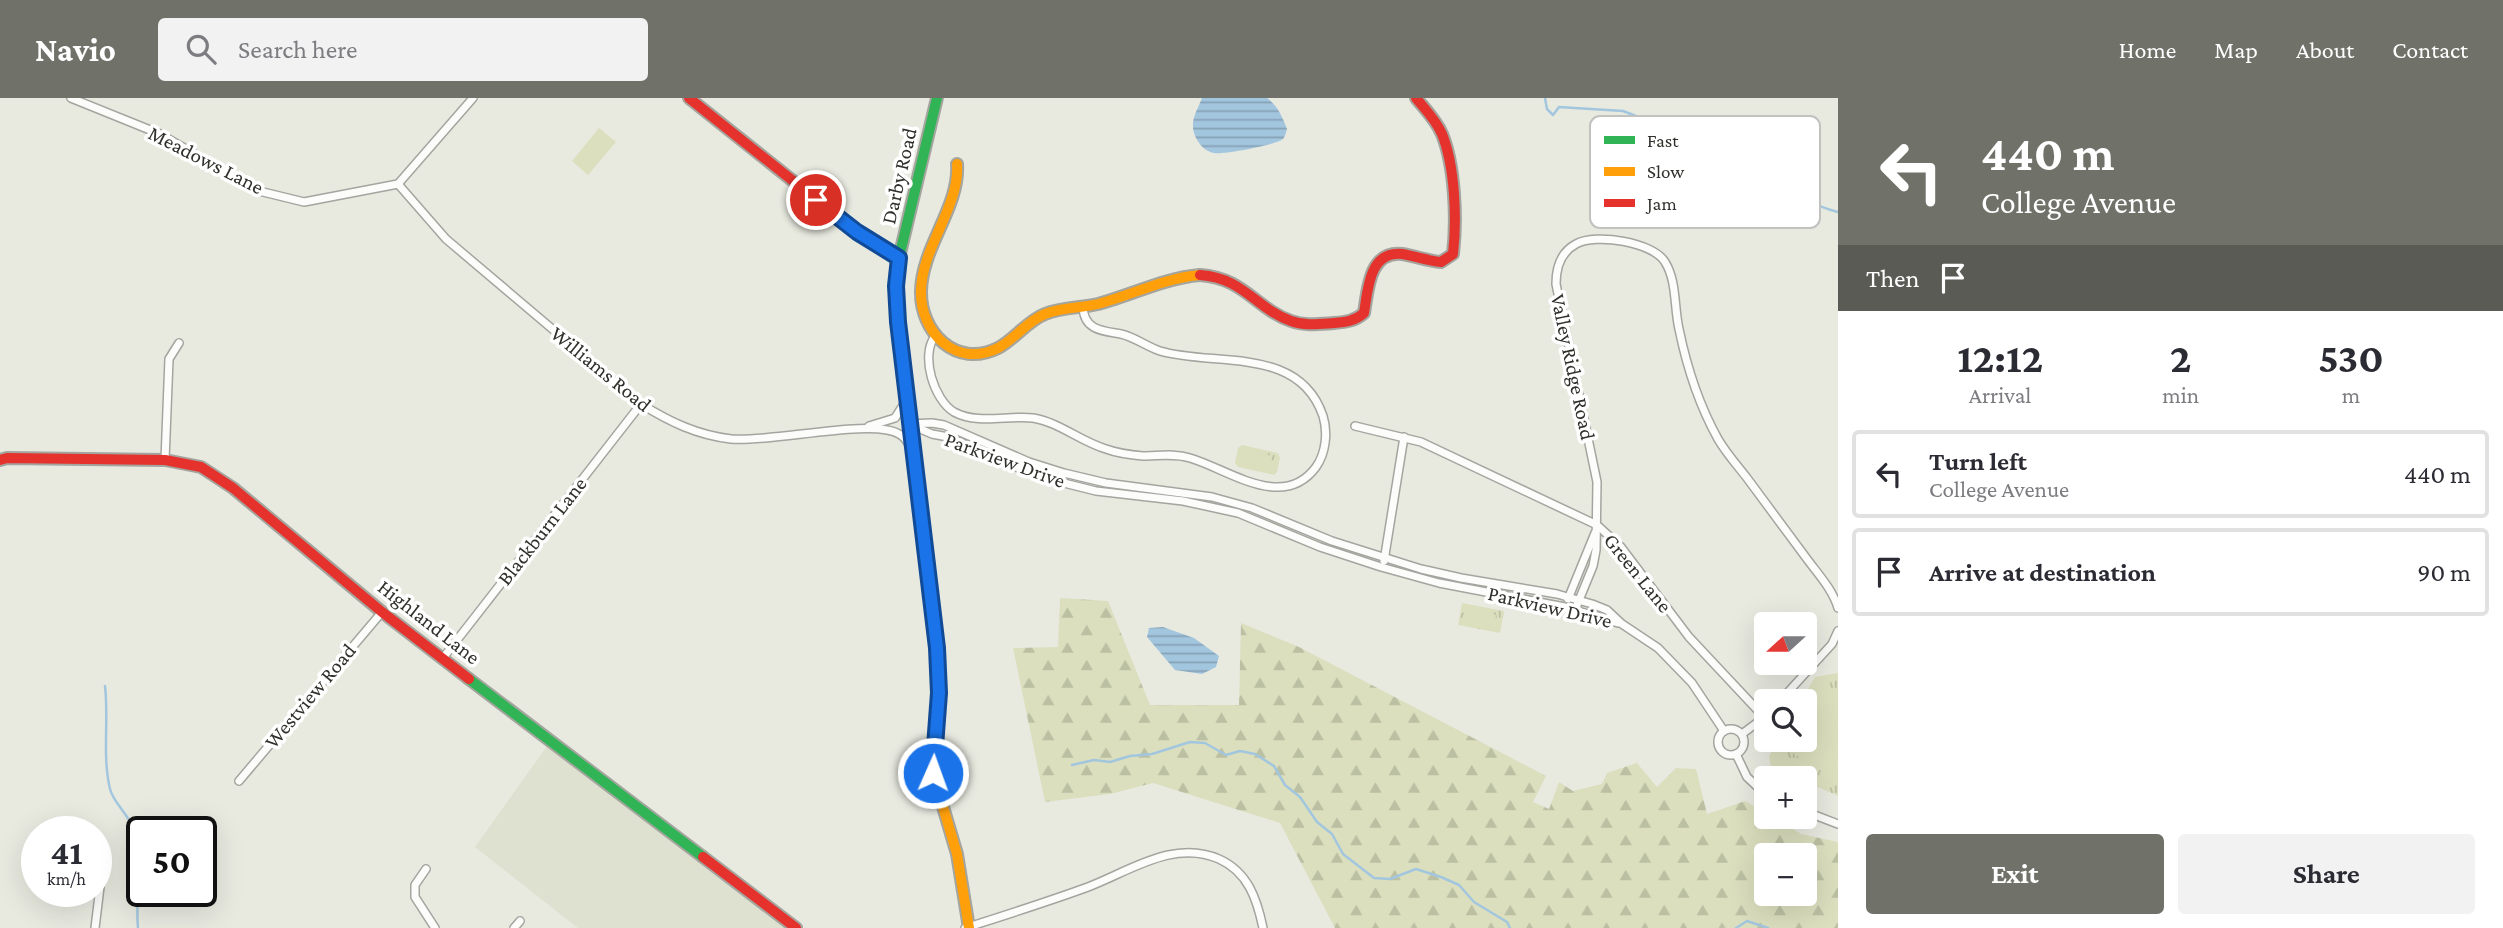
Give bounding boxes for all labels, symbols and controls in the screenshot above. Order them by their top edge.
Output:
search box [158,18,648,81]
icon: search [182,30,220,68]
text: Navio [35,31,116,68]
text: Search here [238,35,357,64]
text: Home [2119,36,2176,63]
text: Map [2214,36,2258,63]
text: About [2296,36,2354,63]
text: Contact [2392,36,2468,63]
legend [1590,116,1820,228]
street label: Meadows Lane [144,121,268,199]
street label: Darby Road [876,126,922,226]
icon: left [1866,126,1957,217]
text: 440 m [1981,126,2115,181]
text: Fast [1647,130,1679,151]
text: Slow [1647,161,1684,182]
pin [786,170,846,230]
icon: arrive [797,181,835,219]
text: College Avenue [1981,184,2176,220]
text: Jam [1645,193,1677,214]
icon: arrive [1934,259,1972,297]
text: Then [1866,264,1920,293]
street label: Valley Ridge Road [1546,292,1600,442]
street label: Williams Road [546,321,656,417]
text: 12:12 [1957,334,2043,381]
text: 2 [2170,334,2191,381]
text: 530 [2318,334,2384,381]
text: Arrival [1969,382,2031,408]
text: min [2162,382,2199,408]
text: m [2342,382,2360,408]
street label: Parkview Drive [941,427,1069,493]
text: Turn left [1929,447,2027,476]
icon: left [1870,455,1908,493]
text: 440 m [2404,460,2471,489]
street label: Blackburn Lane [492,472,592,590]
text: College Avenue [1929,476,2069,502]
street label: Green Lane [1599,529,1677,617]
icon: arrive [1870,553,1908,591]
text: Arrive at destination [1929,558,2156,587]
text: 90 m [2417,558,2471,587]
street label: Highland Lane [373,575,485,669]
street label: Parkview Drive [1486,581,1614,633]
north arrow [1754,612,1816,676]
map controls [1754,612,1817,906]
street label: Westview Road [259,639,361,753]
button: search [1754,689,1817,752]
position arrow [896,736,970,810]
button: + [1754,766,1817,829]
speed limit sign: 50 [126,816,217,907]
text: 41 [51,833,82,872]
button: Exit [1866,834,2164,914]
button: Share [2178,834,2475,914]
button: − [1754,843,1817,906]
text: km/h [47,869,86,889]

